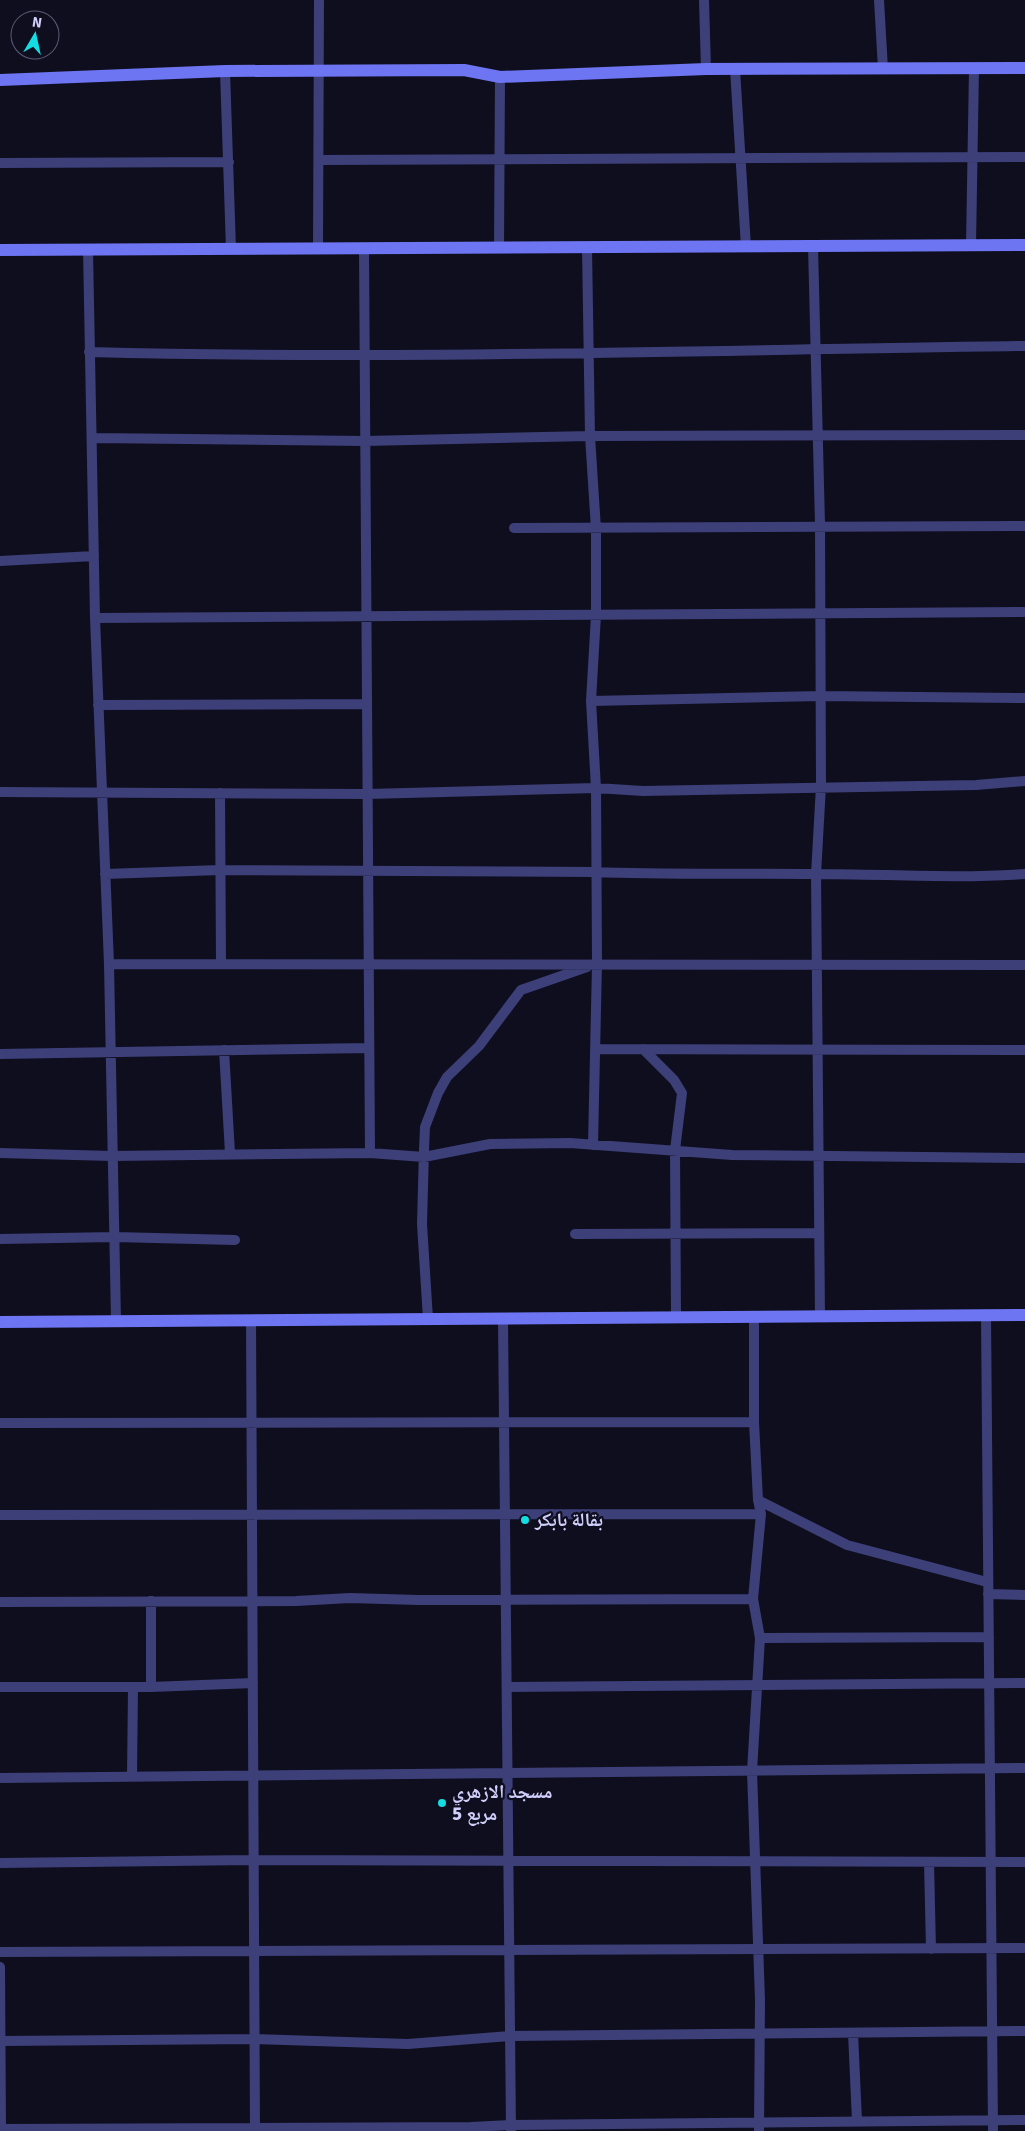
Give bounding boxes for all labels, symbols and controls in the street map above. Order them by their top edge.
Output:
north arrow [10,10,60,60]
text: N [31,13,43,32]
place label: بقالة بابكر [534,1508,603,1532]
marker: بقالة بابكر [519,1514,531,1526]
place label: مسجد الازهري مربع 5 [452,1780,552,1826]
marker: مسجد الازهري مربع 5 [436,1797,448,1809]

